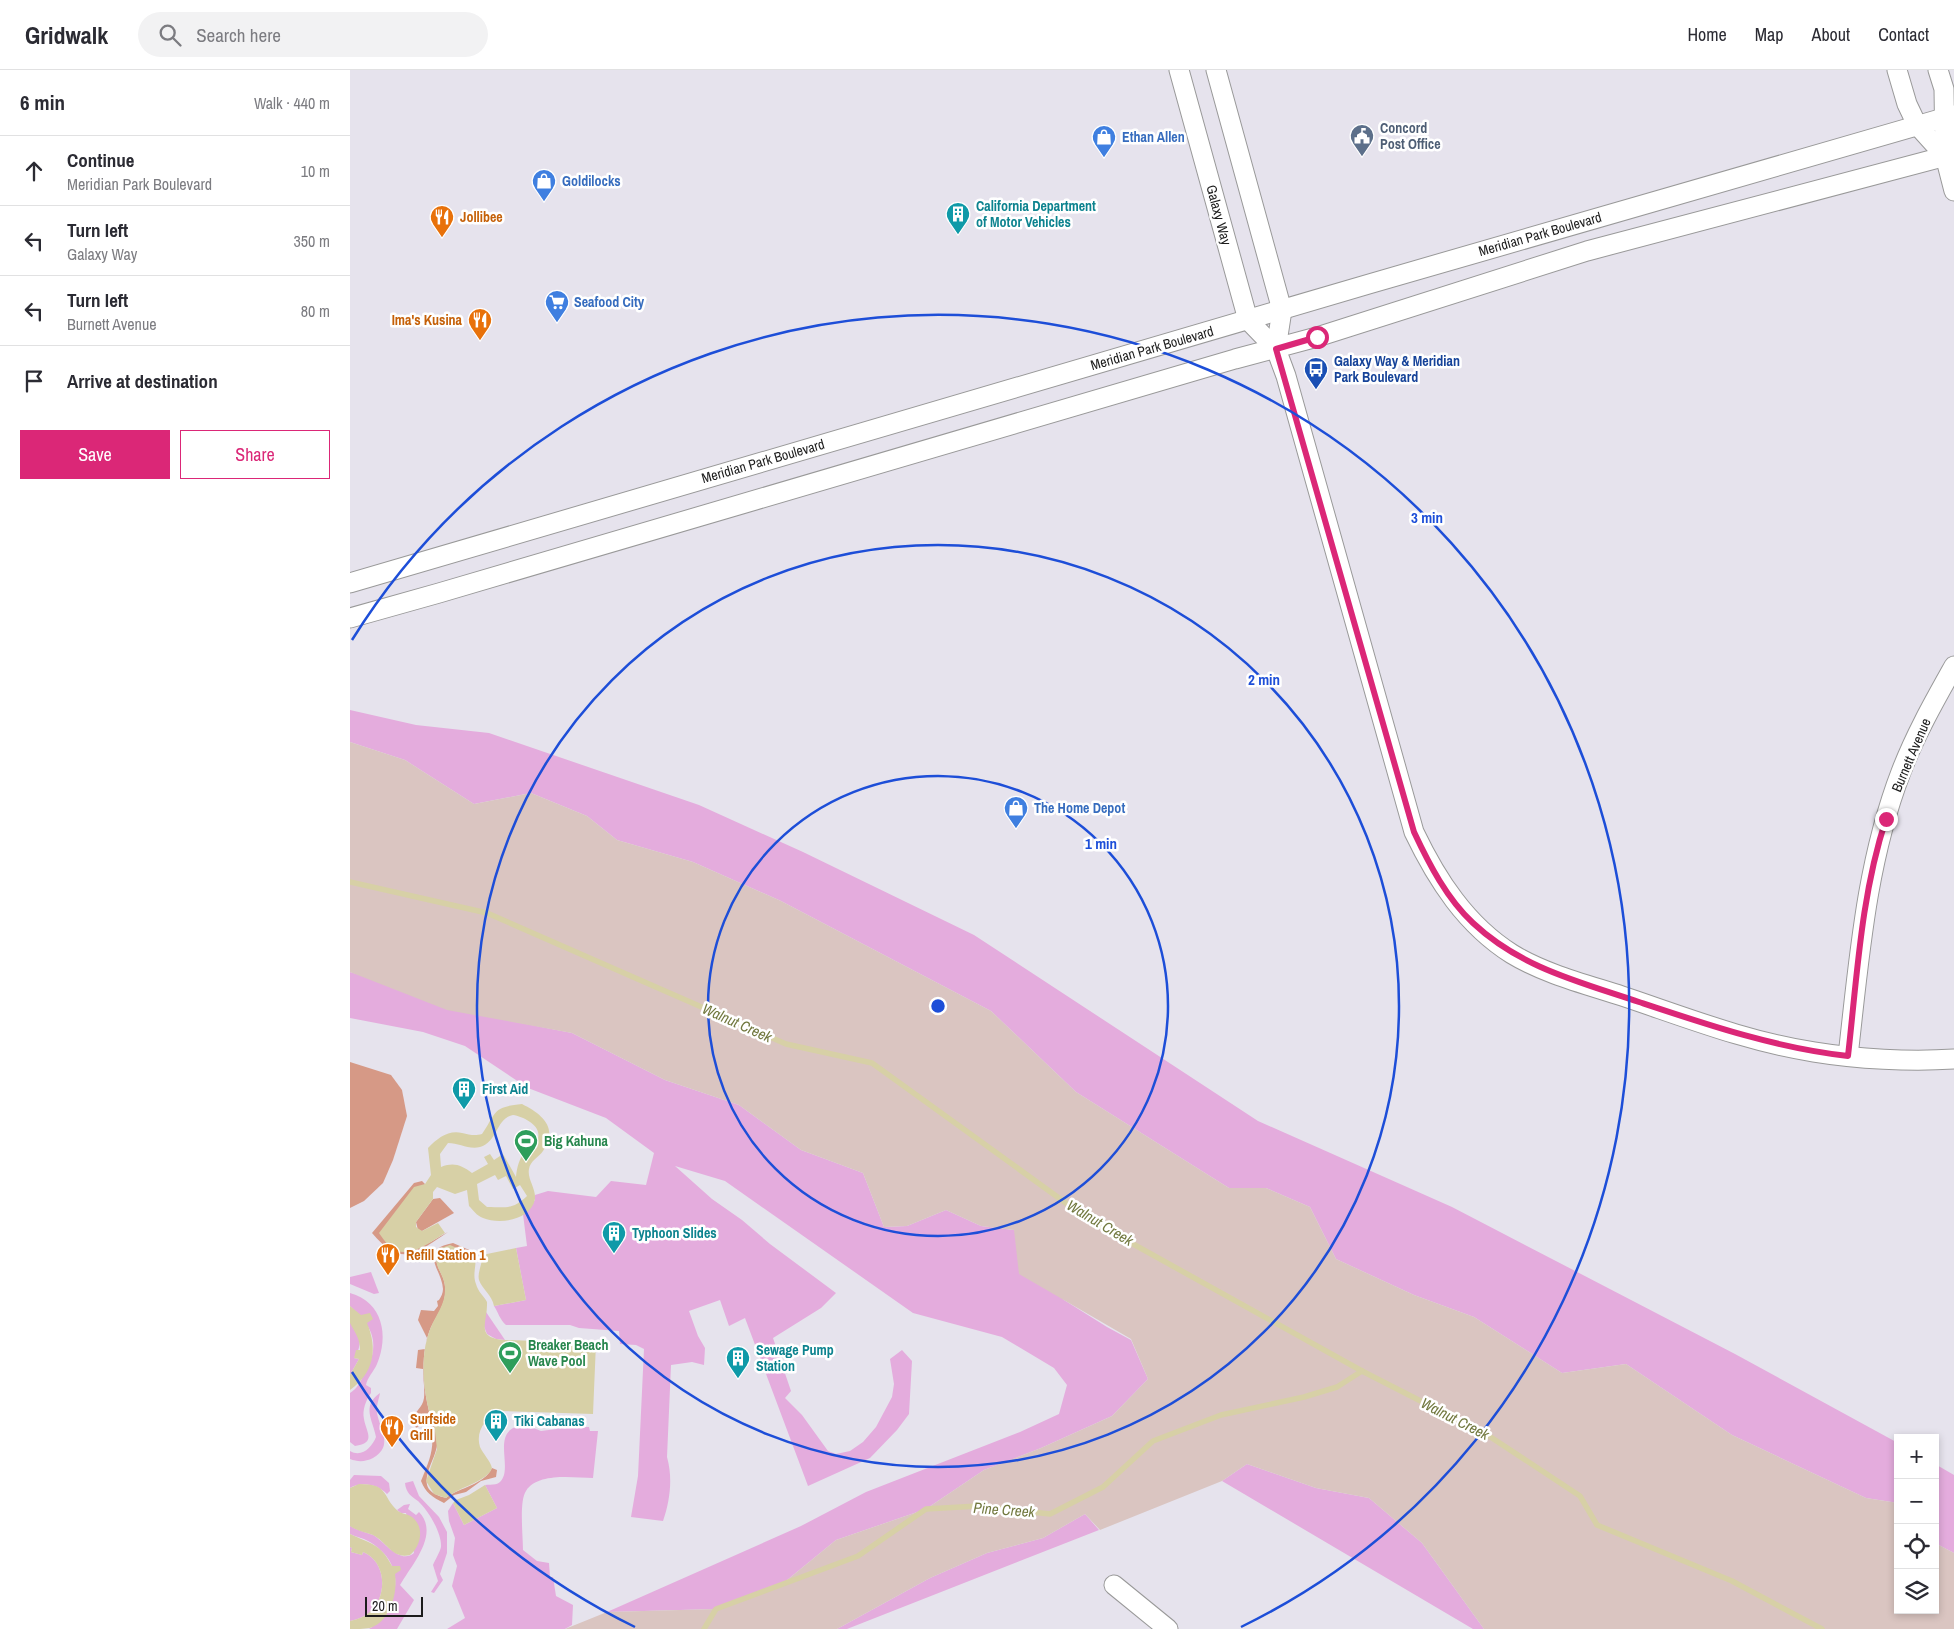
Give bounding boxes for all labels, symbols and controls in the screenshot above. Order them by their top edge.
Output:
search box [138,12,488,57]
text: Gridwalk [25,19,108,51]
icon: search [156,21,184,49]
text: Search here [196,22,281,48]
text: Home [1687,22,1727,47]
text: Map [1755,22,1784,47]
text: About [1812,22,1850,47]
text: Contact [1878,22,1929,47]
text: 6 min [20,88,65,117]
text: Walk · 440 m [254,92,330,114]
place label: Concord Post Office [1380,119,1441,153]
public building icon: Concord Post Office [1349,123,1375,157]
shop icon: Ethan Allen [1091,124,1117,158]
place label: Ethan Allen [1122,128,1185,146]
text: Continue [67,147,135,173]
icon: ahead [20,157,48,185]
text: 10 m [301,160,330,182]
shop icon: Goldilocks [531,168,557,202]
place label: Goldilocks [562,172,621,190]
text: Meridian Park Boulevard [67,173,212,195]
street label: Galaxy Way [1202,183,1236,247]
place label: California Department of Motor Vehicles [976,197,1096,231]
building icon: California Department of Motor Vehicles [945,201,971,235]
restaurant icon: Jollibee [429,204,455,238]
place label: Jollibee [460,208,503,226]
street label: Meridian Park Boulevard [1476,208,1604,260]
text: Turn left [67,217,128,243]
icon: left [20,227,48,255]
text: 350 m [294,230,330,252]
text: Galaxy Way [67,243,137,265]
text: Turn left [67,287,128,313]
supermarket icon: Seafood City [544,289,570,323]
place label: Seafood City [574,293,645,311]
icon: left [20,297,48,325]
text: 80 m [301,300,330,322]
restaurant icon: Ima's Kusina [467,307,493,341]
place label: Ima's Kusina [392,311,463,329]
text: Burnett Avenue [67,313,157,335]
street label: Meridian Park Boulevard [1088,322,1216,374]
route start [1306,326,1329,349]
place label: Galaxy Way & Meridian Park Boulevard [1334,352,1460,386]
bus stop icon: Galaxy Way & Meridian Park Boulevard [1303,356,1329,390]
icon: arrive [20,367,48,395]
text: Arrive at destination [67,368,218,394]
button: Save [20,430,170,479]
button: Share [180,430,330,479]
street label: Meridian Park Boulevard [699,435,827,487]
text: 3 min [1411,507,1443,528]
text: 2 min [1248,669,1280,690]
street label: Burnett Avenue [1887,715,1935,795]
shop icon: The Home Depot [1003,795,1029,829]
place label: The Home Depot [1034,799,1125,817]
route end [1875,808,1898,831]
text: 1 min [1085,833,1117,854]
centre of rings [929,997,947,1015]
water label: Walnut Creek [699,998,776,1048]
building icon: First Aid [451,1076,477,1110]
place label: First Aid [482,1080,528,1098]
sports icon: Big Kahuna [513,1128,539,1162]
place label: Big Kahuna [544,1132,608,1150]
water label: Walnut Creek [1063,1194,1138,1251]
building icon: Typhoon Slides [601,1220,627,1254]
place label: Typhoon Slides [632,1224,717,1242]
restaurant icon: Refill Station 1 [375,1242,401,1276]
place label: Refill Station 1 [406,1246,486,1264]
place label: Breaker Beach Wave Pool [528,1336,608,1370]
sports icon: Breaker Beach Wave Pool [497,1340,523,1374]
place label: Sewage Pump Station [756,1341,834,1375]
building icon: Sewage Pump Station [725,1345,751,1379]
water label: Walnut Creek [1417,1392,1494,1445]
building icon: Tiki Cabanas [483,1408,509,1442]
place label: Surfside Grill [410,1410,456,1444]
place label: Tiki Cabanas [514,1412,585,1430]
restaurant icon: Surfside Grill [379,1414,405,1448]
map controls [1894,1434,1939,1614]
button: + [1894,1434,1939,1479]
button: − [1894,1479,1939,1524]
water label: Pine Creek [973,1497,1036,1522]
button: locate [1894,1524,1939,1569]
button: layers [1894,1569,1939,1614]
scale bar [365,1594,422,1617]
text: 20 m [372,1597,398,1615]

